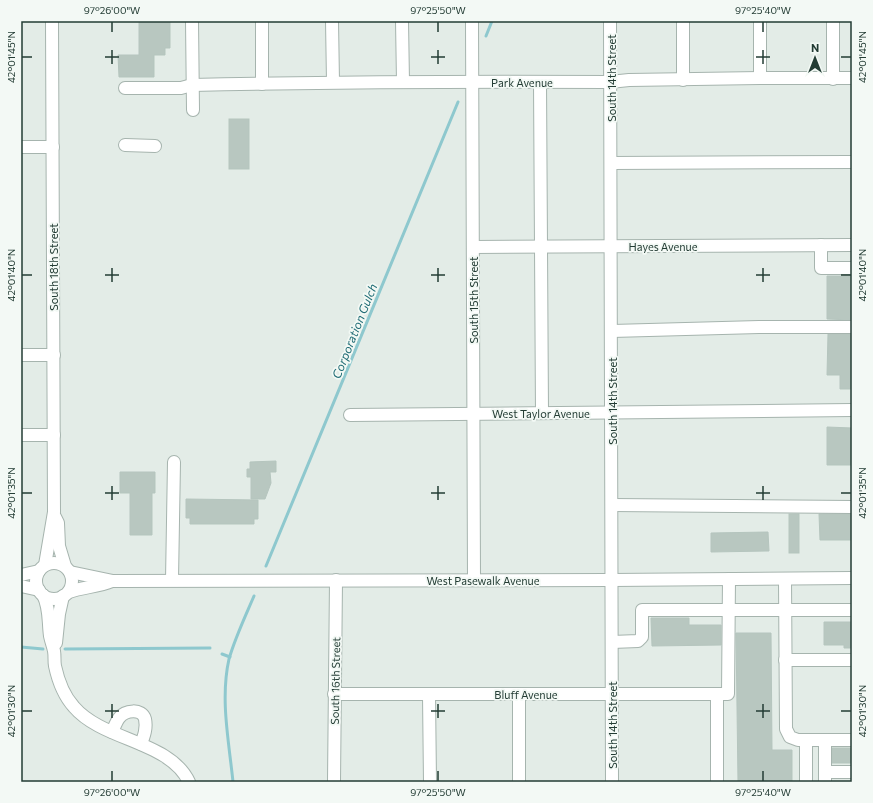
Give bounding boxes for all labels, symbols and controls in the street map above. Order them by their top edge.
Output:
text: 97°26'00"W [84,4,140,16]
text: 97°25'50"W [410,4,466,16]
text: 97°25'40"W [735,4,791,16]
text: 42°01'45"N [5,31,17,83]
text: 42°01'45"N [856,31,868,83]
street label: South 14th Street [605,34,618,122]
north arrow [795,38,835,78]
text: N [811,41,819,54]
street label: Park Avenue [491,76,553,89]
street label: South 18th Street [47,223,60,311]
street label: Hayes Avenue [629,240,698,253]
text: 42°01'40"N [5,249,17,301]
text: 42°01'40"N [856,249,868,301]
street label: South 15th Street [467,256,480,344]
water label: Corporation Gulch [329,281,379,381]
street label: South 14th Street [606,357,619,445]
street label: West Taylor Avenue [492,407,590,420]
text: 42°01'35"N [5,467,17,519]
text: 42°01'35"N [856,467,868,519]
street label: West Pasewalk Avenue [426,574,540,587]
street label: South 16th Street [328,637,342,725]
street label: South 14th Street [606,681,619,769]
text: 42°01'30"N [5,685,17,737]
text: 42°01'30"N [856,685,868,737]
street label: Bluff Avenue [494,688,558,701]
text: 97°26'00"W [84,786,140,798]
text: 97°25'50"W [410,786,466,798]
text: 97°25'40"W [735,786,791,798]

